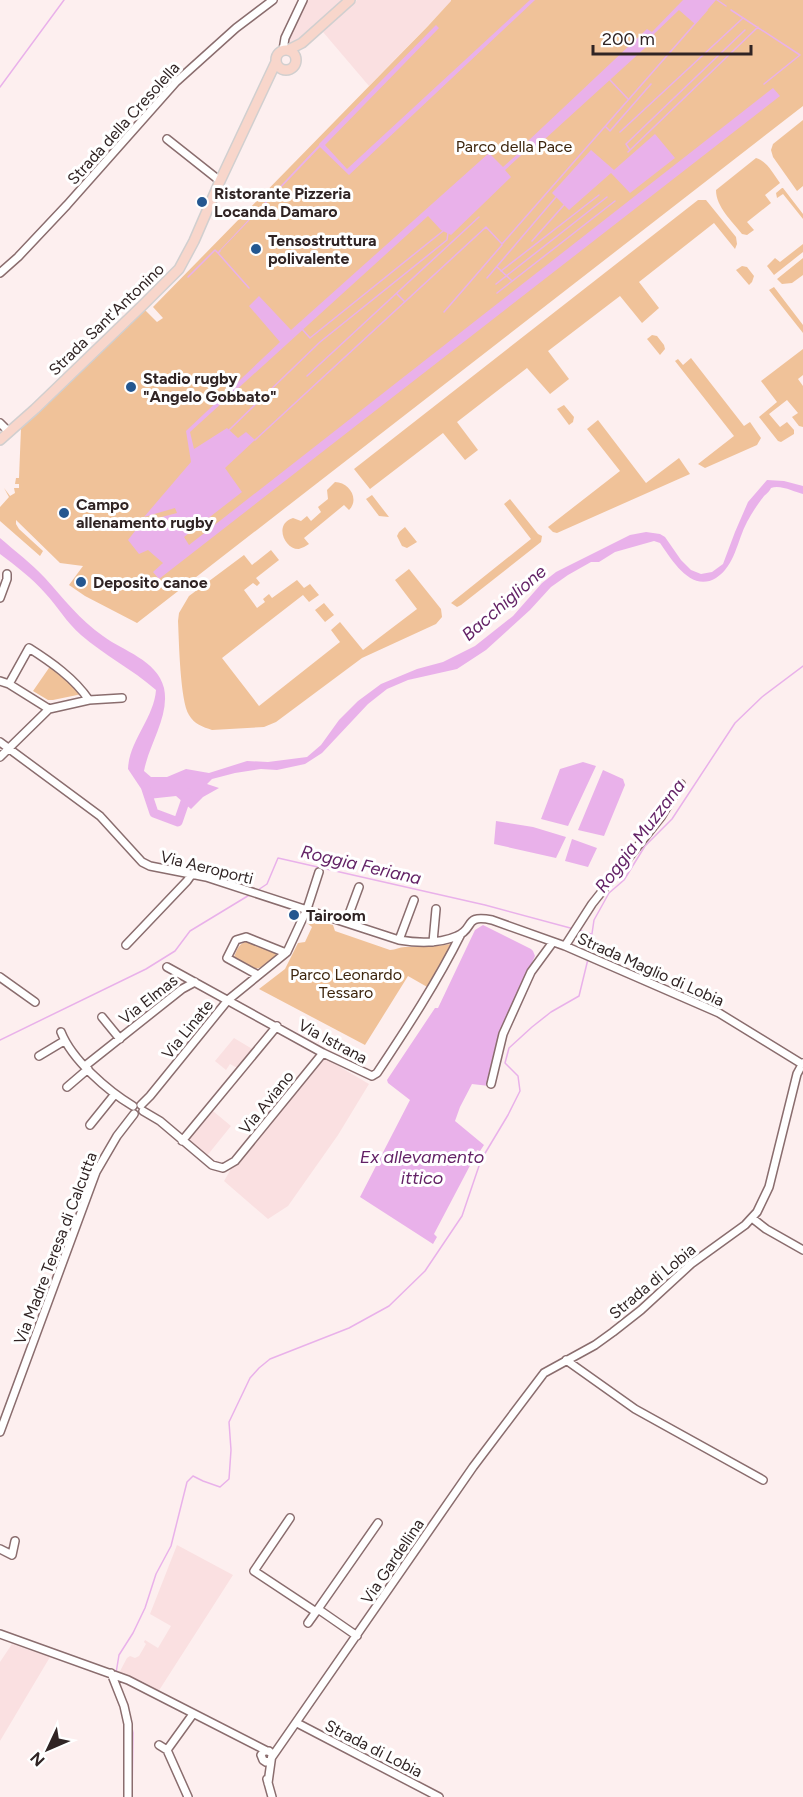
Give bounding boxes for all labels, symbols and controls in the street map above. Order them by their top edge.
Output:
scale bar [593,18,750,56]
text: 200 m [602,28,655,50]
street label: Strada della Cresolella [63,58,183,188]
park label: Parco della Pace [456,137,573,156]
place label: Ristorante Pizzeria Locanda Damaro [214,184,351,221]
marker: Ristorante Pizzeria Locanda Damaro [195,195,209,209]
place label: Tensostruttura polivalente [268,231,377,268]
marker: Tensostruttura polivalente [249,242,263,256]
street label: Strada Sant'Antonino [45,259,168,379]
place label: Stadio rugby "Angelo Gobbato" [143,369,277,406]
marker: Stadio rugby "Angelo Gobbato" [124,380,138,394]
place label: Campo allenamento rugby [76,495,214,532]
marker: Campo allenamento rugby [57,506,71,520]
water label: Bacchiglione [457,560,551,646]
place label: Deposito canoe [93,573,208,592]
marker: Deposito canoe [74,575,88,589]
water label: Roggia Muzzana [590,775,690,897]
water label: Roggia Feriana [299,840,424,890]
street label: Via Aeroporti [159,847,255,888]
place label: Tairoom [306,906,366,925]
marker: Tairoom [287,908,301,922]
street label: Strada Maglio di Lobia [575,929,727,1010]
park label: Parco Leonardo Tessaro [290,965,402,1002]
street label: Via Elmas [115,971,181,1028]
street label: Via Linate [158,996,217,1063]
street label: Via Istrana [295,1015,371,1068]
street label: Via Aviano [235,1067,298,1138]
water label: Ex allevamento ittico [360,1146,484,1189]
street label: Via Madre Teresa di Calcutta [10,1149,101,1347]
street label: Strada di Lobia [605,1240,699,1323]
street label: Via Gardellina [357,1515,428,1607]
street label: Strada di Lobia [322,1716,426,1781]
north arrow [18,1719,78,1779]
text: N [26,1748,49,1770]

